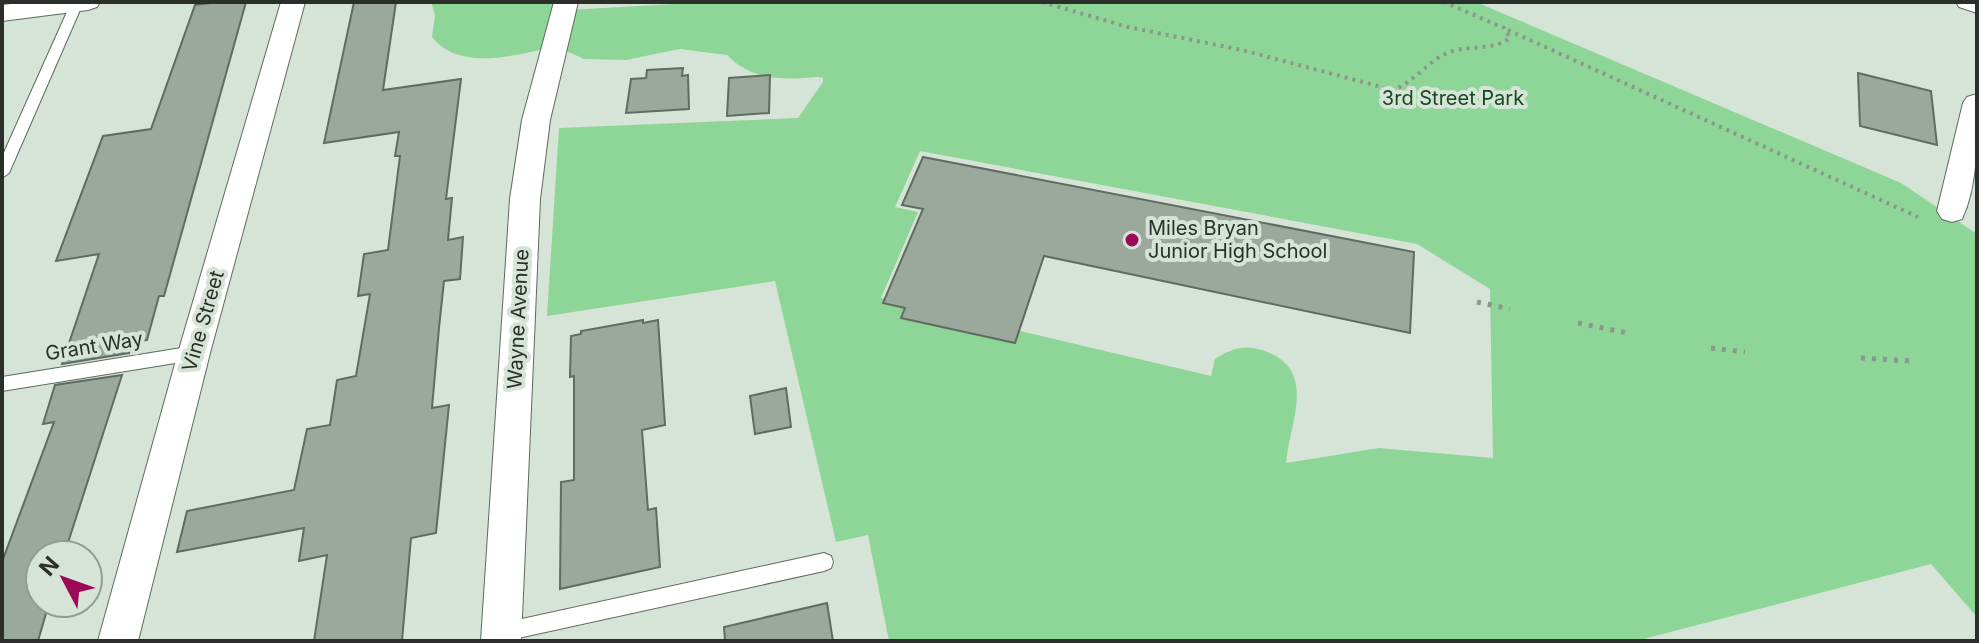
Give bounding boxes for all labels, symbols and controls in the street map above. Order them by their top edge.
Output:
park label: 3rd Street Park [1382,86,1524,110]
place label: Miles Bryan Junior High School [1148,216,1327,263]
marker: Miles Bryan Junior High School [1123,231,1141,249]
street label: Wayne Avenue [502,248,534,390]
street label: Vine Street [177,267,229,374]
street label: Grant Way [43,326,145,366]
north arrow [24,539,104,619]
text: N [34,551,64,581]

